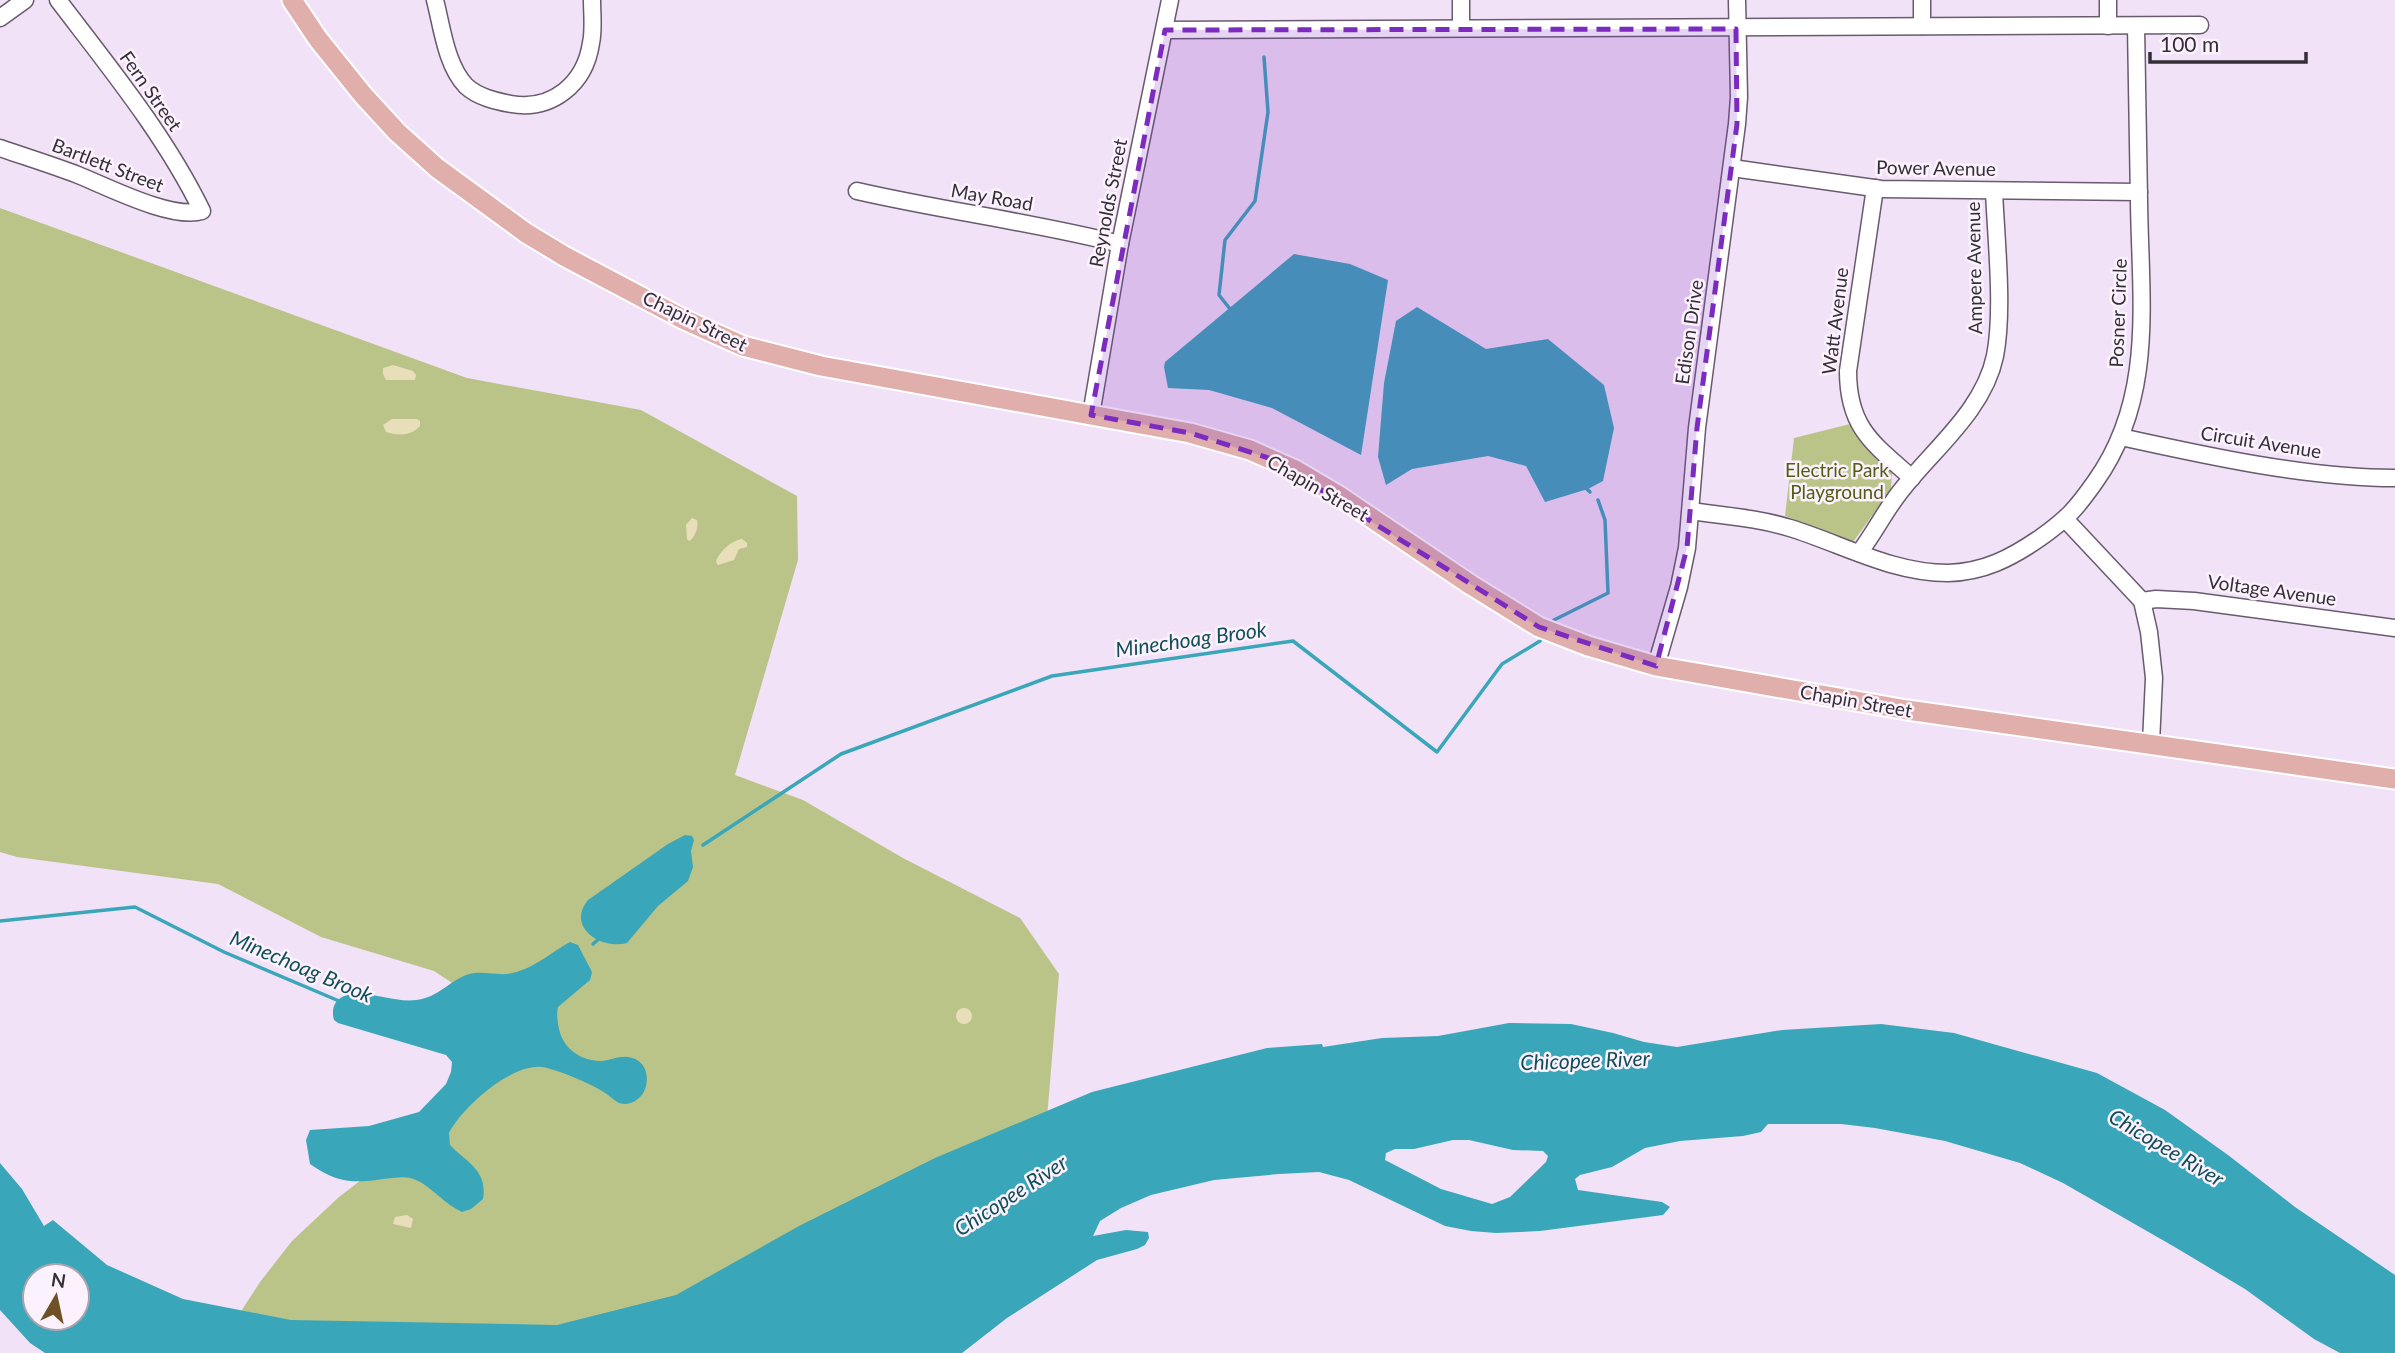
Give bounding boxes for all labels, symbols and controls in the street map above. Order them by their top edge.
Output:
scale bar [2150,21,2306,65]
text: 100 m [2160,31,2219,56]
street label: Fern Street [116,46,187,135]
street label: Bartlett Street [49,133,167,196]
street label: Reynolds Street [1084,136,1131,269]
street label: Power Avenue [1876,155,1996,180]
street label: May Road [949,178,1035,215]
street label: Ampere Avenue [1961,201,1986,335]
street label: Posner Circle [2104,258,2131,368]
street label: Watt Avenue [1817,266,1853,376]
street label: Edison Drive [1670,278,1707,386]
street label: Chapin Street [639,285,751,356]
street label: Circuit Avenue [2199,421,2323,462]
street label: Chapin Street [1263,449,1373,526]
park label: Electric Park Playground [1785,458,1889,503]
street label: Voltage Avenue [2206,569,2338,610]
water label: Minechoag Brook [1114,615,1269,661]
street label: Chapin Street [1798,679,1914,722]
water label: Minechoag Brook [227,924,378,1007]
water label: Chicopee River [1520,1045,1651,1074]
water label: Chicopee River [2105,1103,2229,1191]
water label: Chicopee River [949,1149,1072,1240]
north arrow [21,1262,91,1332]
text: N [50,1267,68,1292]

